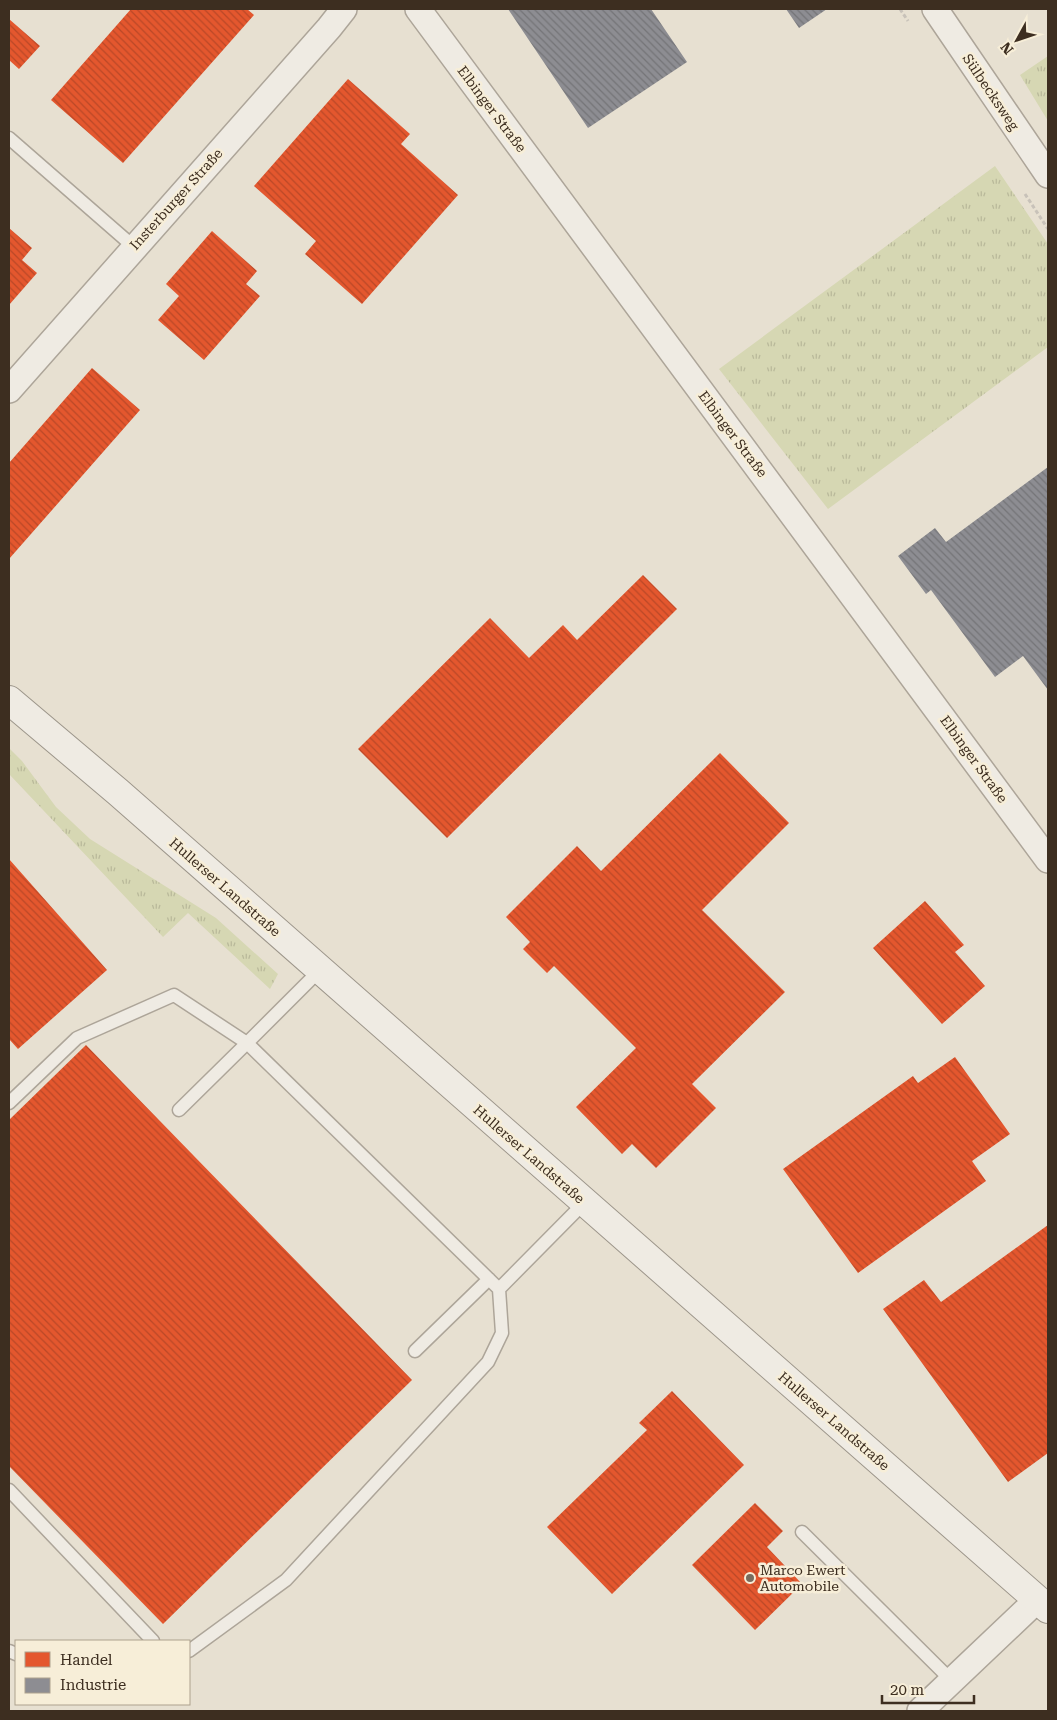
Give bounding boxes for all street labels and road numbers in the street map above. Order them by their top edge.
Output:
street label: Sülbecksweg [960,51,1022,133]
street label: Elbinger Straße [454,63,530,156]
street label: Insterburger Straße [126,145,226,253]
street label: Elbinger Straße [695,388,771,481]
street label: Elbinger Straße [937,712,1011,806]
street label: Hullerser Landstraße [166,834,284,940]
street label: Hullerser Landstraße [470,1101,588,1207]
street label: Hullerser Landstraße [775,1368,893,1474]

